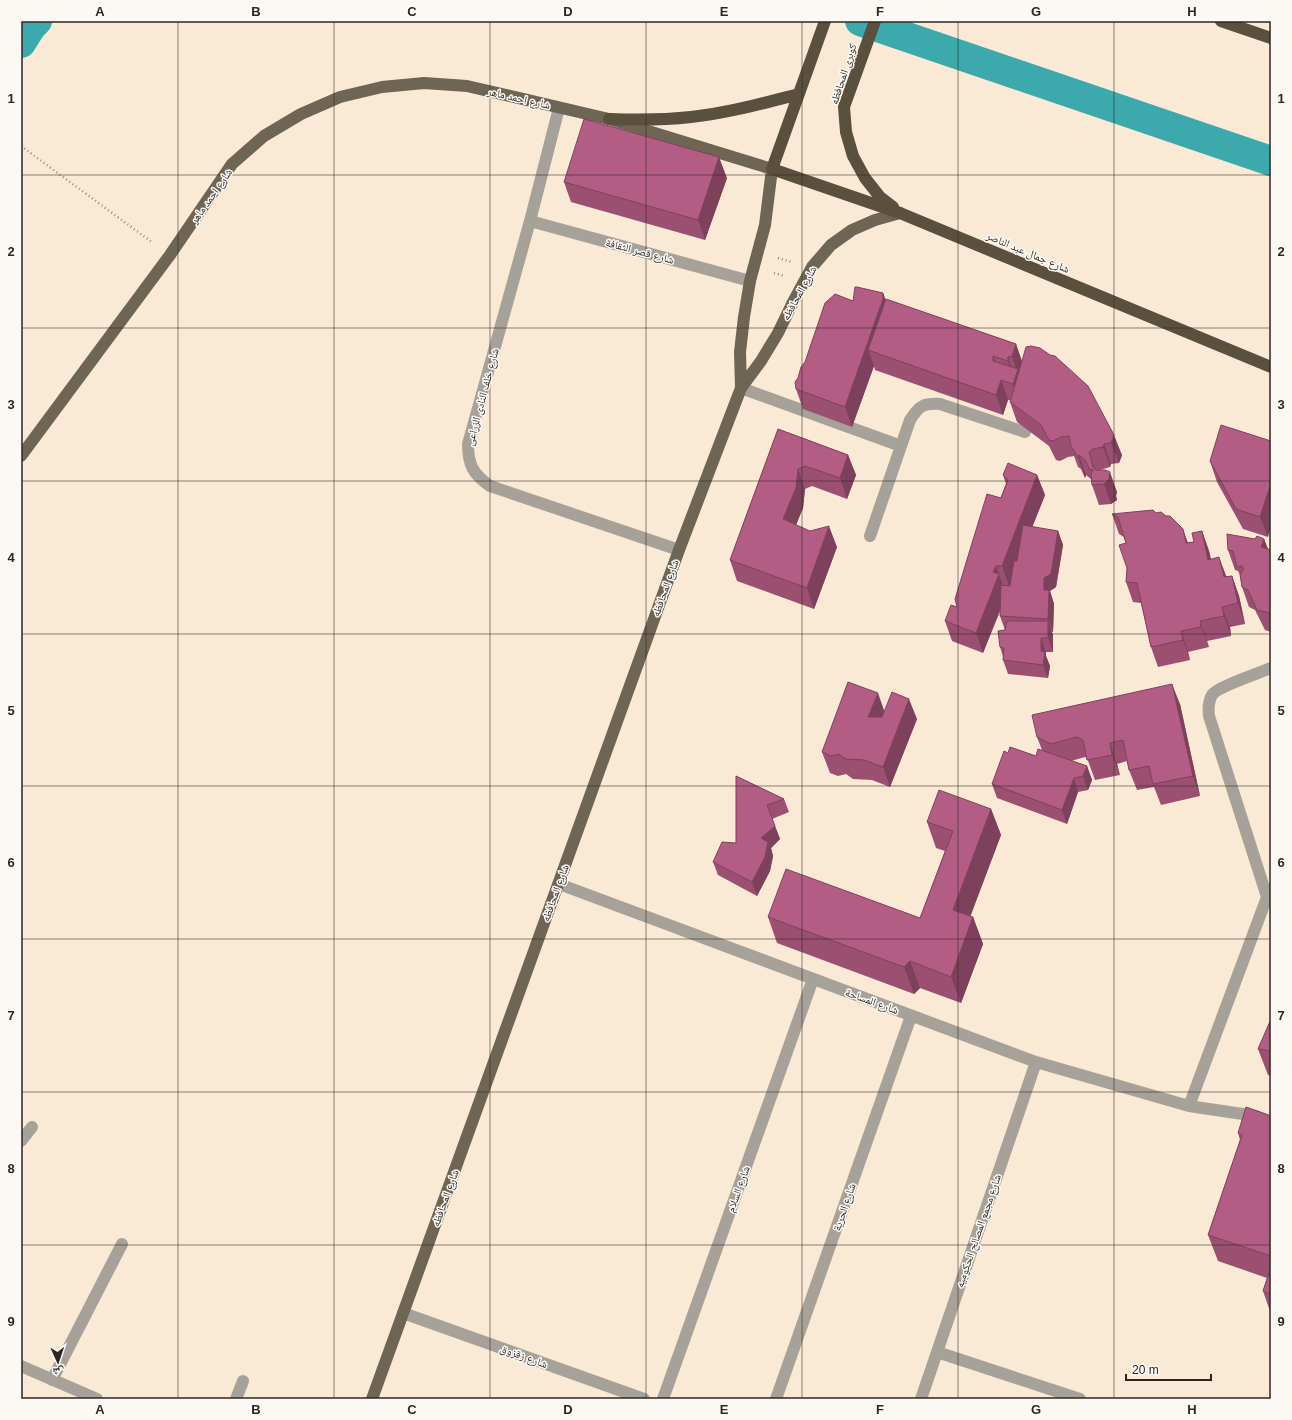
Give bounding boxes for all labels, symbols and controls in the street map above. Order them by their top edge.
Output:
text: A [95,4,105,19]
text: B [251,4,261,19]
text: C [407,4,417,19]
text: D [563,4,573,19]
text: E [720,4,729,19]
text: F [876,4,884,19]
text: G [1031,4,1041,19]
text: H [1187,4,1197,19]
street label: كوبرى المحافظه [828,42,860,106]
street label: شارع احمد ماهر [485,85,552,112]
text: 1 [7,91,15,106]
text: 1 [1277,91,1285,106]
street label: شارع احمد ماهر [187,166,235,227]
street label: شارع جمال عبد الناصر [983,229,1071,276]
street label: شارع قصر الثقافة [604,236,675,267]
text: 2 [7,244,15,259]
text: 2 [1277,244,1285,259]
street label: شارع المحافظه [779,264,820,323]
street label: شارع خلف النادى الزراعى [463,347,502,447]
text: 3 [7,397,15,412]
text: 3 [1277,397,1285,412]
text: 4 [7,550,15,565]
text: 4 [1277,550,1285,565]
street label: شارع المحافظه [649,558,682,619]
text: 5 [7,703,15,718]
text: 5 [1277,703,1285,718]
text: 6 [7,855,15,870]
text: 6 [1277,855,1285,870]
street label: شارع المحافظه [539,863,572,924]
street label: شارع المساحة [844,986,900,1017]
text: 7 [7,1008,15,1023]
text: 7 [1277,1008,1285,1023]
text: 8 [7,1161,15,1176]
text: 8 [1277,1161,1285,1176]
street label: شارع السلام [724,1164,753,1214]
street label: شارع المحافظه [429,1168,462,1229]
street label: شارع مجمع المصالح الحكوميه [953,1173,1004,1290]
street label: شارع الحرية [830,1182,859,1233]
text: 9 [7,1314,15,1329]
text: 9 [1277,1314,1285,1329]
north arrow [38,1342,78,1382]
street label: شارع زقزوق [498,1342,549,1371]
scale bar [1126,1356,1211,1382]
text: 20 m [1132,1363,1159,1377]
text: ش [52,1364,65,1378]
text: A [95,1402,105,1417]
text: B [251,1402,261,1417]
text: C [407,1402,417,1417]
text: D [563,1402,573,1417]
text: E [720,1402,729,1417]
text: F [876,1402,884,1417]
text: G [1031,1402,1041,1417]
text: H [1187,1402,1197,1417]

